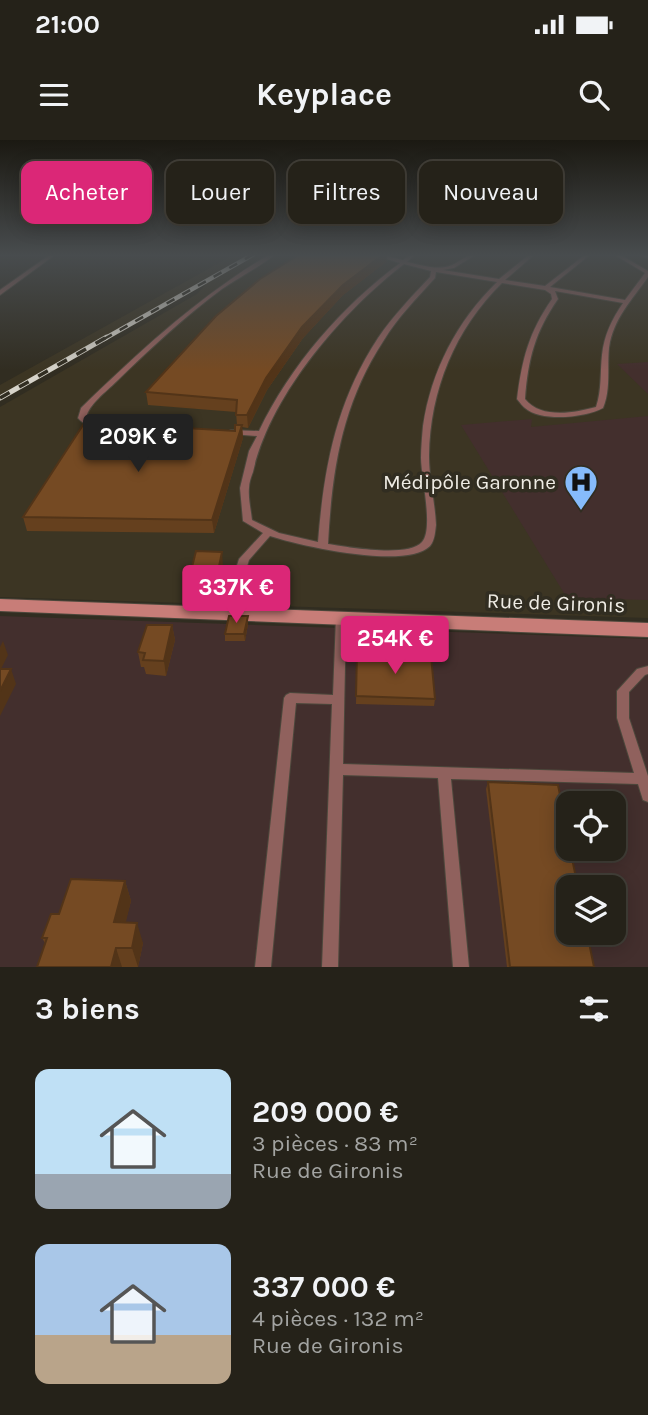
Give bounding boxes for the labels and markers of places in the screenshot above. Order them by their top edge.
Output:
pin: 209K € [81,414,195,474]
hospital icon: Médipôle Garonne [562,463,600,512]
place label: Médipôle Garonne [383,470,556,494]
pin: 337K € [179,566,293,625]
pin: 254K € [338,616,452,676]

